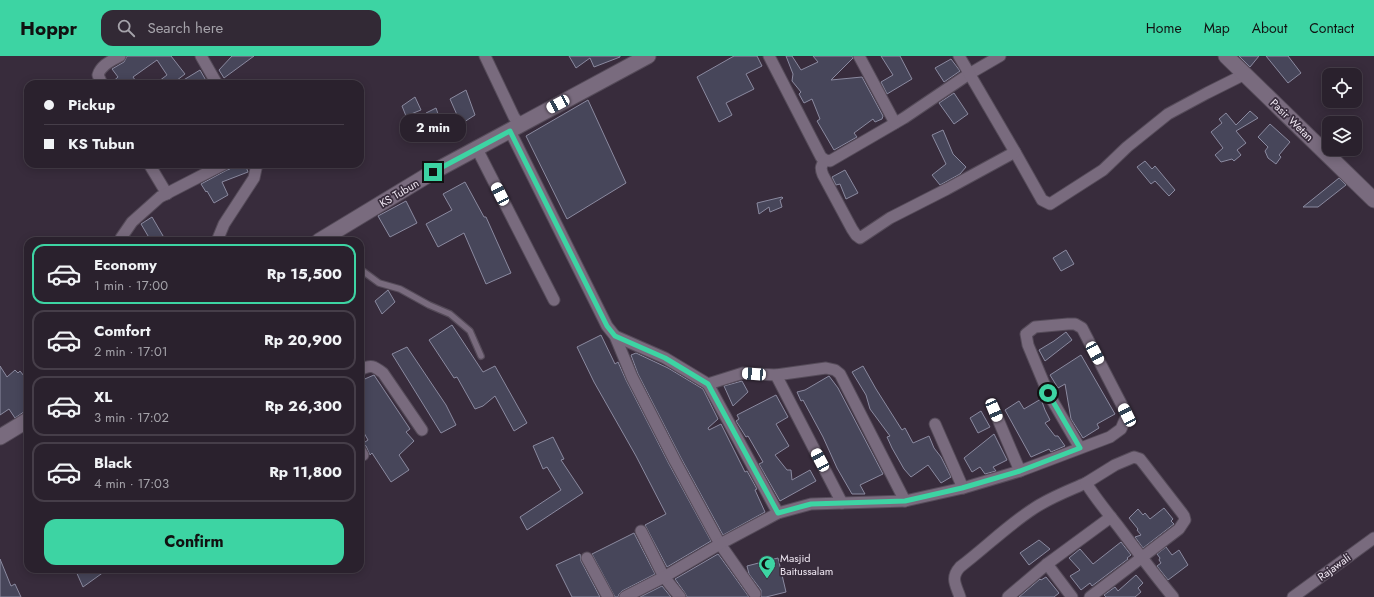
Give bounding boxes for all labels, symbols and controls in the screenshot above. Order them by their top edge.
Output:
search box [101,10,381,46]
text: Hoppr [20,15,77,42]
icon: search [115,17,137,39]
text: Search here [147,17,223,39]
text: Home [1146,18,1182,38]
text: Map [1204,18,1230,38]
text: About [1252,18,1287,38]
text: Contact [1309,18,1354,38]
map controls [1322,68,1362,156]
button: locate [1322,68,1362,108]
car [545,93,571,115]
text: Pickup [68,94,115,116]
street label: Pasir Wetan [1267,95,1317,145]
callout: 2 min [400,114,466,142]
button: layers [1322,116,1362,156]
text: 2 min [416,118,450,137]
text: KS Tubun [68,133,135,155]
route end [424,163,442,181]
street label: KS Tubun [376,175,422,211]
car [489,181,511,207]
text: Economy [94,254,157,276]
icon: car [46,256,82,292]
text: Rp 15,500 [267,263,342,285]
text: 1 min · 17:00 [94,276,168,295]
text: Comfort [94,320,151,342]
icon: car [46,322,82,358]
text: Rp 20,900 [264,329,342,351]
car [1084,340,1106,366]
text: 2 min · 17:01 [94,342,168,361]
car [742,367,766,381]
route start [1039,384,1057,402]
text: XL [94,386,112,408]
icon: car [46,388,82,424]
text: Rp 26,300 [265,395,342,417]
car [984,397,1004,423]
car [1116,402,1138,428]
text: 3 min · 17:02 [94,408,169,427]
car [809,447,831,473]
text: Black [94,452,132,474]
icon: car [46,454,82,490]
text: Rp 11,800 [269,461,342,483]
text: 4 min · 17:03 [94,474,169,493]
button: Confirm [44,519,344,565]
street label: Rajawali [1314,549,1354,585]
place label: Masjid Baitussalam [780,550,833,579]
mosque icon: Masjid Baitussalam [757,554,777,579]

